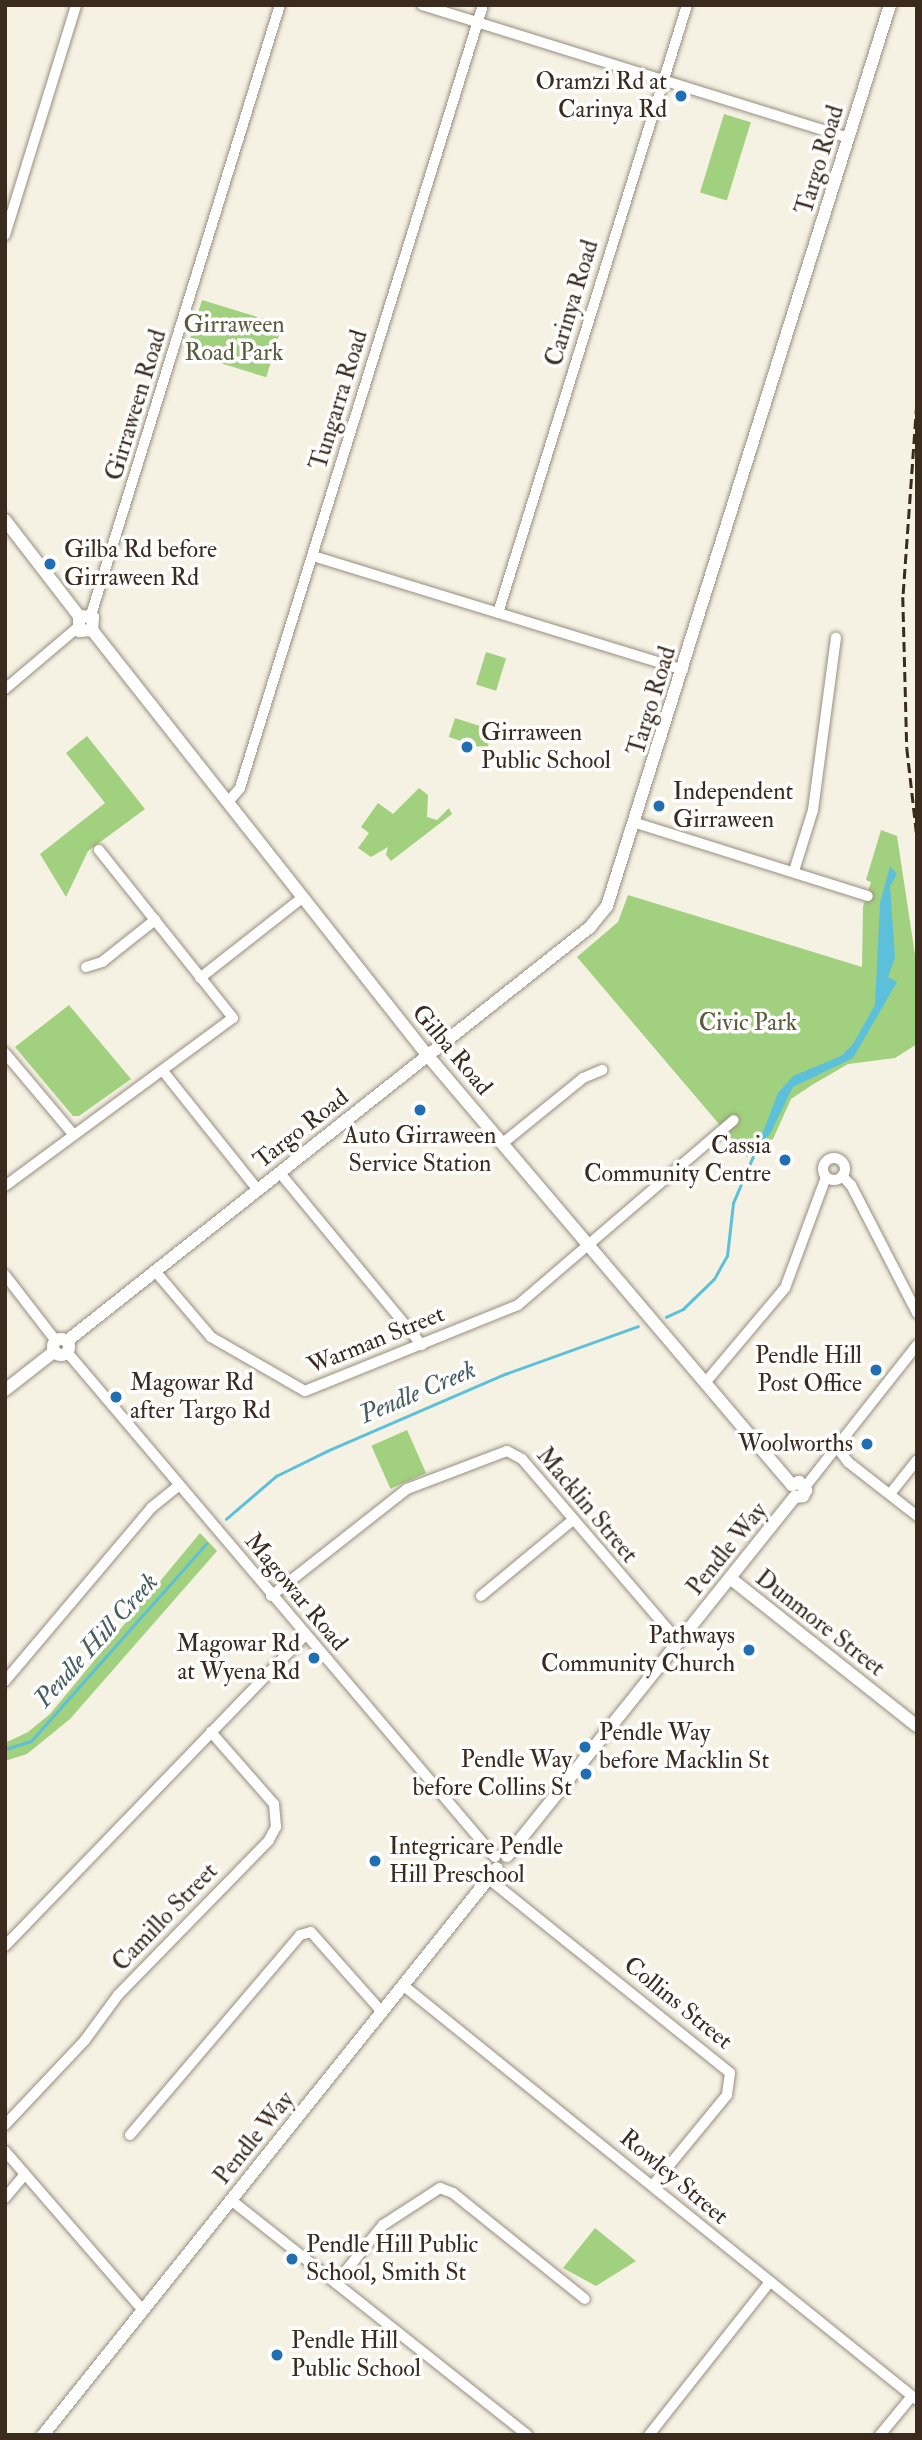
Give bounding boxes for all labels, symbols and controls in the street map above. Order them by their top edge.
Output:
place label: Oramzi Rd at Carinya Rd [535,68,667,124]
marker: Oramzi Rd at Carinya Rd [673,88,689,104]
street label: Targo Road [790,102,850,218]
street label: Carinya Road [539,236,605,370]
park label: Girraween Road Park [183,311,285,367]
street label: Girraween Road [99,326,173,484]
street label: Tungarra Road [304,327,374,473]
place label: Gilba Rd before Girraween Rd [64,536,217,592]
marker: Gilba Rd before Girraween Rd [42,556,58,572]
street label: Targo Road [622,643,682,759]
place label: Girraween Public School [481,719,611,775]
marker: Girraween Public School [459,739,475,755]
place label: Independent Girraween [673,778,793,834]
marker: Independent Girraween [651,798,667,814]
street label: Gilba Road [406,999,498,1101]
park label: Civic Park [699,1009,797,1037]
street label: Targo Road [248,1083,354,1175]
marker: Auto Girraween Service Station [412,1102,428,1118]
place label: Auto Girraween Service Station [344,1122,496,1178]
place label: Cassia Community Centre [584,1132,771,1188]
marker: Cassia Community Centre [777,1152,793,1168]
street label: Warman Street [303,1300,449,1380]
place label: Pendle Hill Post Office [755,1342,862,1398]
water label: Pendle Creek [355,1355,481,1431]
marker: Pendle Hill Post Office [868,1362,884,1378]
place label: Magowar Rd after Targo Rd [130,1369,271,1425]
marker: Magowar Rd after Targo Rd [108,1389,124,1405]
place label: Woolworths [738,1430,853,1458]
marker: Woolworths [859,1436,875,1452]
street label: Macklin Street [530,1441,644,1569]
street label: Pendle Way [681,1497,773,1601]
street label: Magowar Road [238,1527,354,1657]
street label: Dunmore Street [750,1564,890,1682]
water label: Pendle Hill Creek [28,1567,166,1715]
place label: Pathways Community Church [541,1622,735,1678]
place label: Magowar Rd at Wyena Rd [176,1630,300,1686]
marker: Pathways Community Church [741,1642,757,1658]
marker: Magowar Rd at Wyena Rd [306,1650,322,1666]
place label: Pendle Way before Macklin St [599,1719,769,1775]
marker: Pendle Way before Macklin St [577,1739,593,1755]
place label: Pendle Way before Collins St [413,1746,572,1802]
marker: Pendle Way before Collins St [578,1766,594,1782]
place label: Integricare Pendle Hill Preschool [389,1833,563,1889]
marker: Integricare Pendle Hill Preschool [367,1853,383,1869]
street label: Camillo Street [106,1857,224,1977]
street label: Collins Street [618,1951,738,2055]
street label: Pendle Way [208,2086,300,2190]
street label: Rowley Street [614,2123,734,2231]
place label: Pendle Hill Public School, Smith St [306,2231,478,2287]
marker: Pendle Hill Public School, Smith St [284,2251,300,2267]
place label: Pendle Hill Public School [291,2327,421,2383]
marker: Pendle Hill Public School [269,2347,285,2363]

